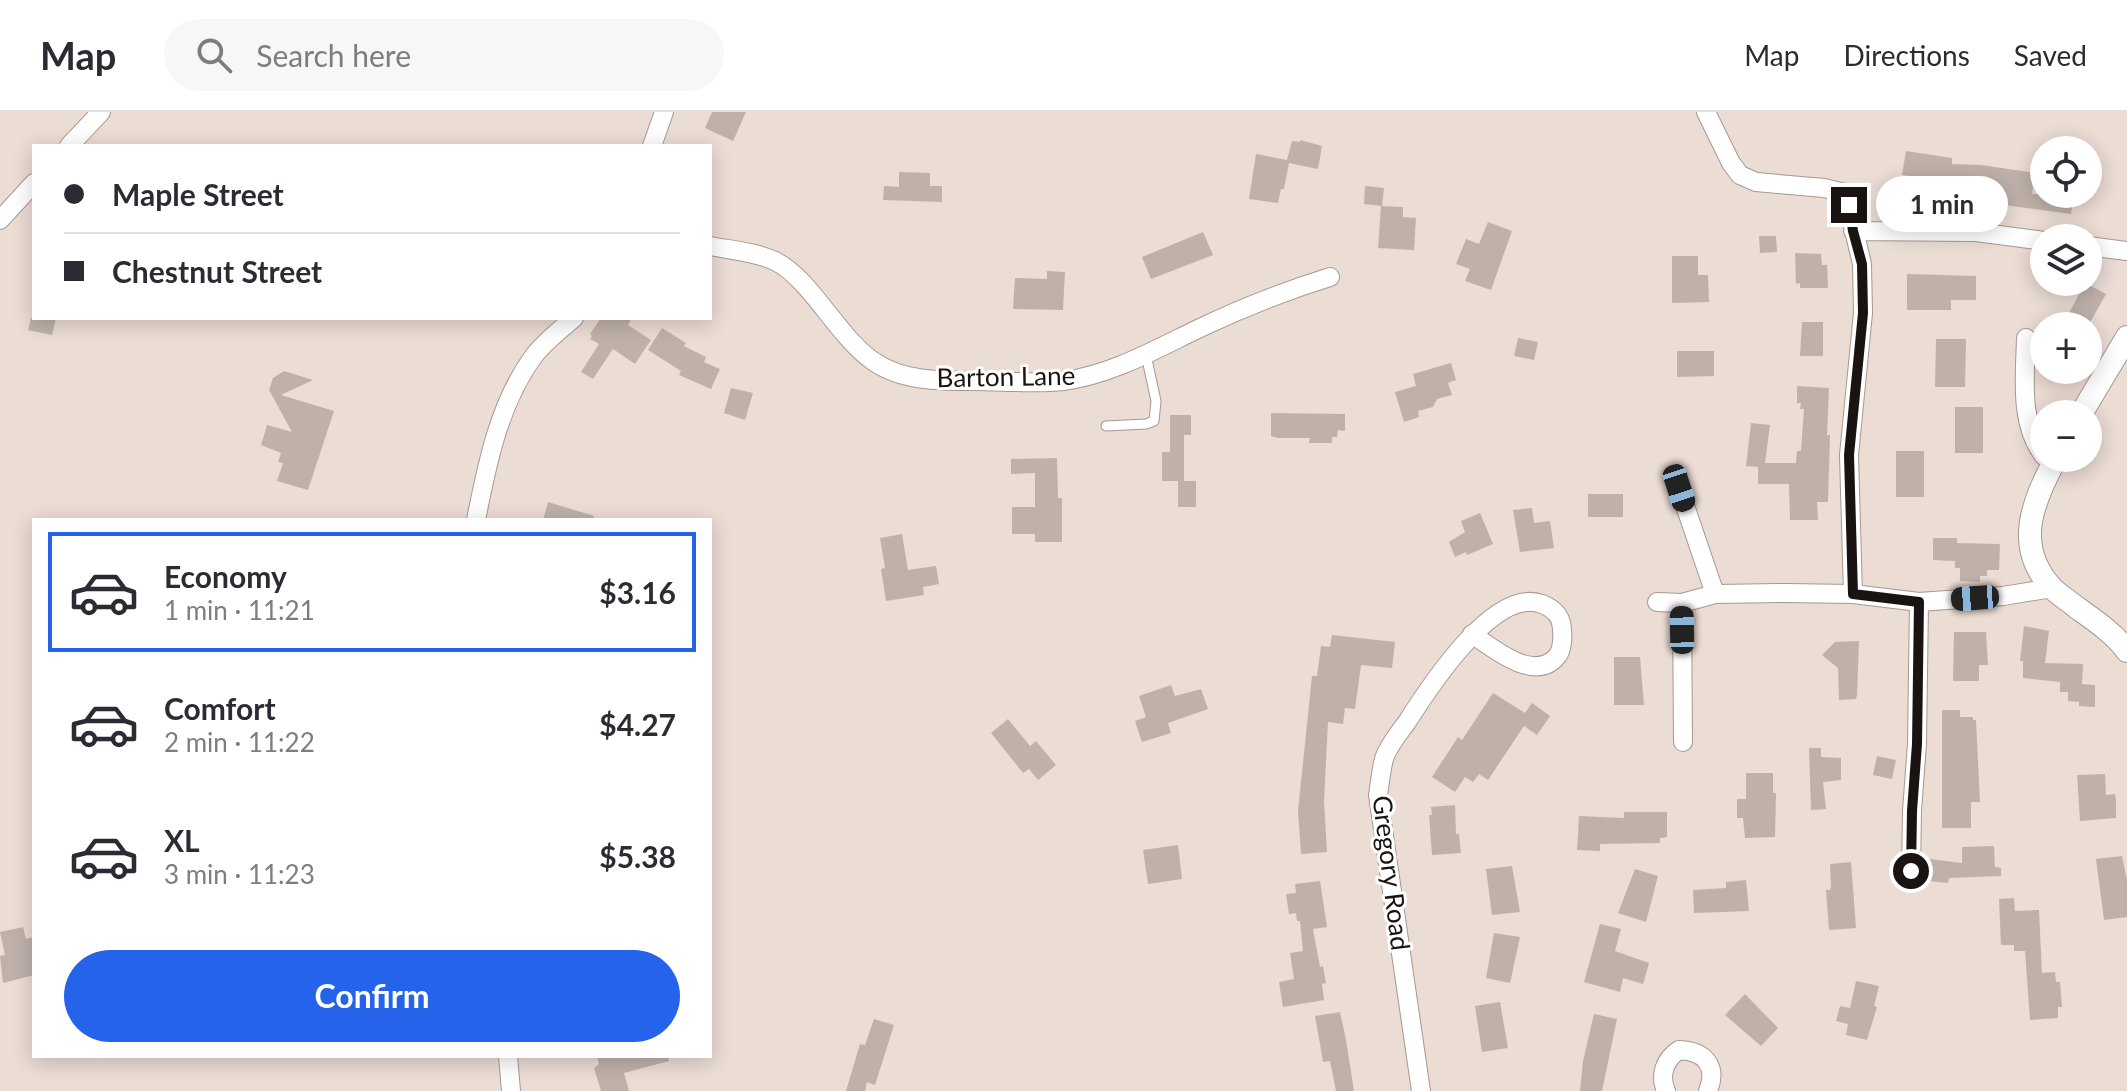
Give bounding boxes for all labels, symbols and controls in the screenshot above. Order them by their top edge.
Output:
search box [164,19,724,91]
text: Map [40,32,116,78]
icon: search [192,33,236,77]
text: Search here [256,37,411,73]
text: Map [1744,38,1799,72]
text: Directions [1843,38,1970,72]
text: Saved [2014,38,2087,72]
map controls [2030,136,2102,472]
button: locate [2030,136,2102,208]
text: Maple Street [112,176,284,212]
callout: 1 min [1877,177,2009,233]
route end [1831,187,1867,223]
text: 1 min [1910,188,1974,220]
button: layers [2030,224,2102,296]
text: Chestnut Street [112,253,322,289]
button: + [2030,312,2102,384]
street label: Barton Lane [936,359,1076,393]
button: − [2030,400,2102,472]
car [1660,461,1698,515]
icon: car [68,556,140,628]
text: Economy [164,558,287,594]
text: $3.16 [599,574,676,610]
car [1950,584,2000,612]
text: 1 min · 11:21 [164,594,315,626]
car [1670,606,1694,654]
icon: car [68,688,140,760]
text: Comfort [164,690,276,726]
text: $4.27 [599,706,676,742]
text: 2 min · 11:22 [164,726,315,758]
street label: Gregory Road [1367,793,1417,952]
icon: car [68,820,140,892]
text: XL [164,822,200,858]
text: $5.38 [599,838,676,874]
route start [1893,853,1929,889]
text: 3 min · 11:23 [164,858,315,890]
button: Confirm [64,950,680,1042]

